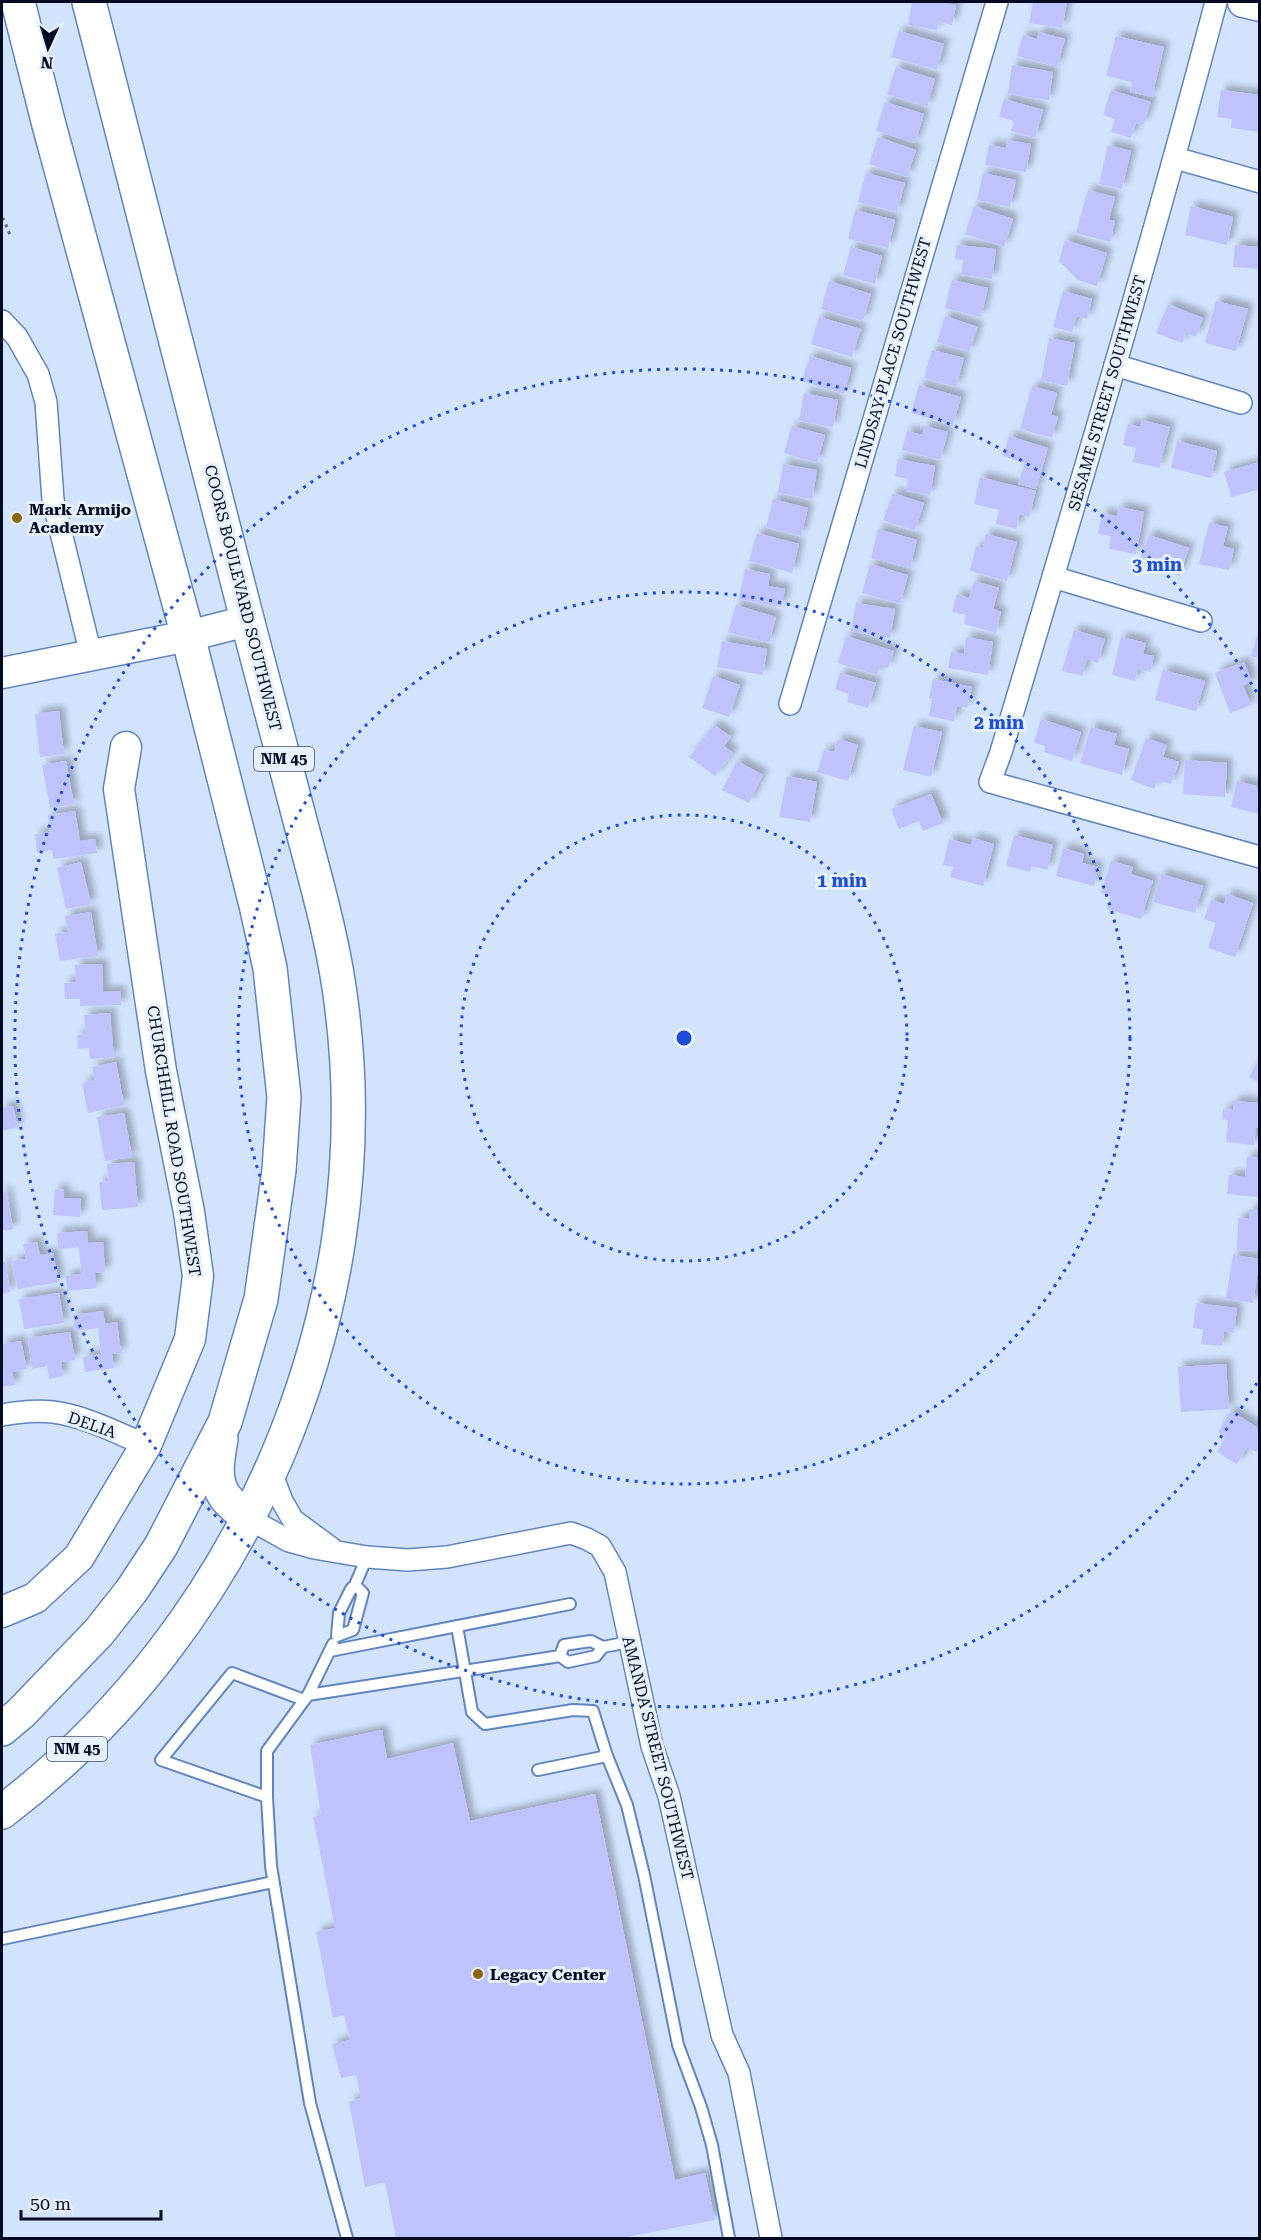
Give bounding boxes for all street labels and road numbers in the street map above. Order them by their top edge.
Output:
street label: LINDSAY PLACE SOUTHWEST [851,235,935,471]
street label: SESAME STREET SOUTHWEST [1064,273,1150,513]
street label: COORS BOULEVARD SOUTHWEST [201,463,285,733]
road number: NM 45 [254,747,314,771]
street label: CHURCHHILL ROAD SOUTHWEST [143,1004,205,1278]
street label: DELIA [65,1408,119,1442]
street label: AMANDA STREET SOUTHWEST [618,1634,698,1882]
road number: NM 45 [47,1737,107,1761]

